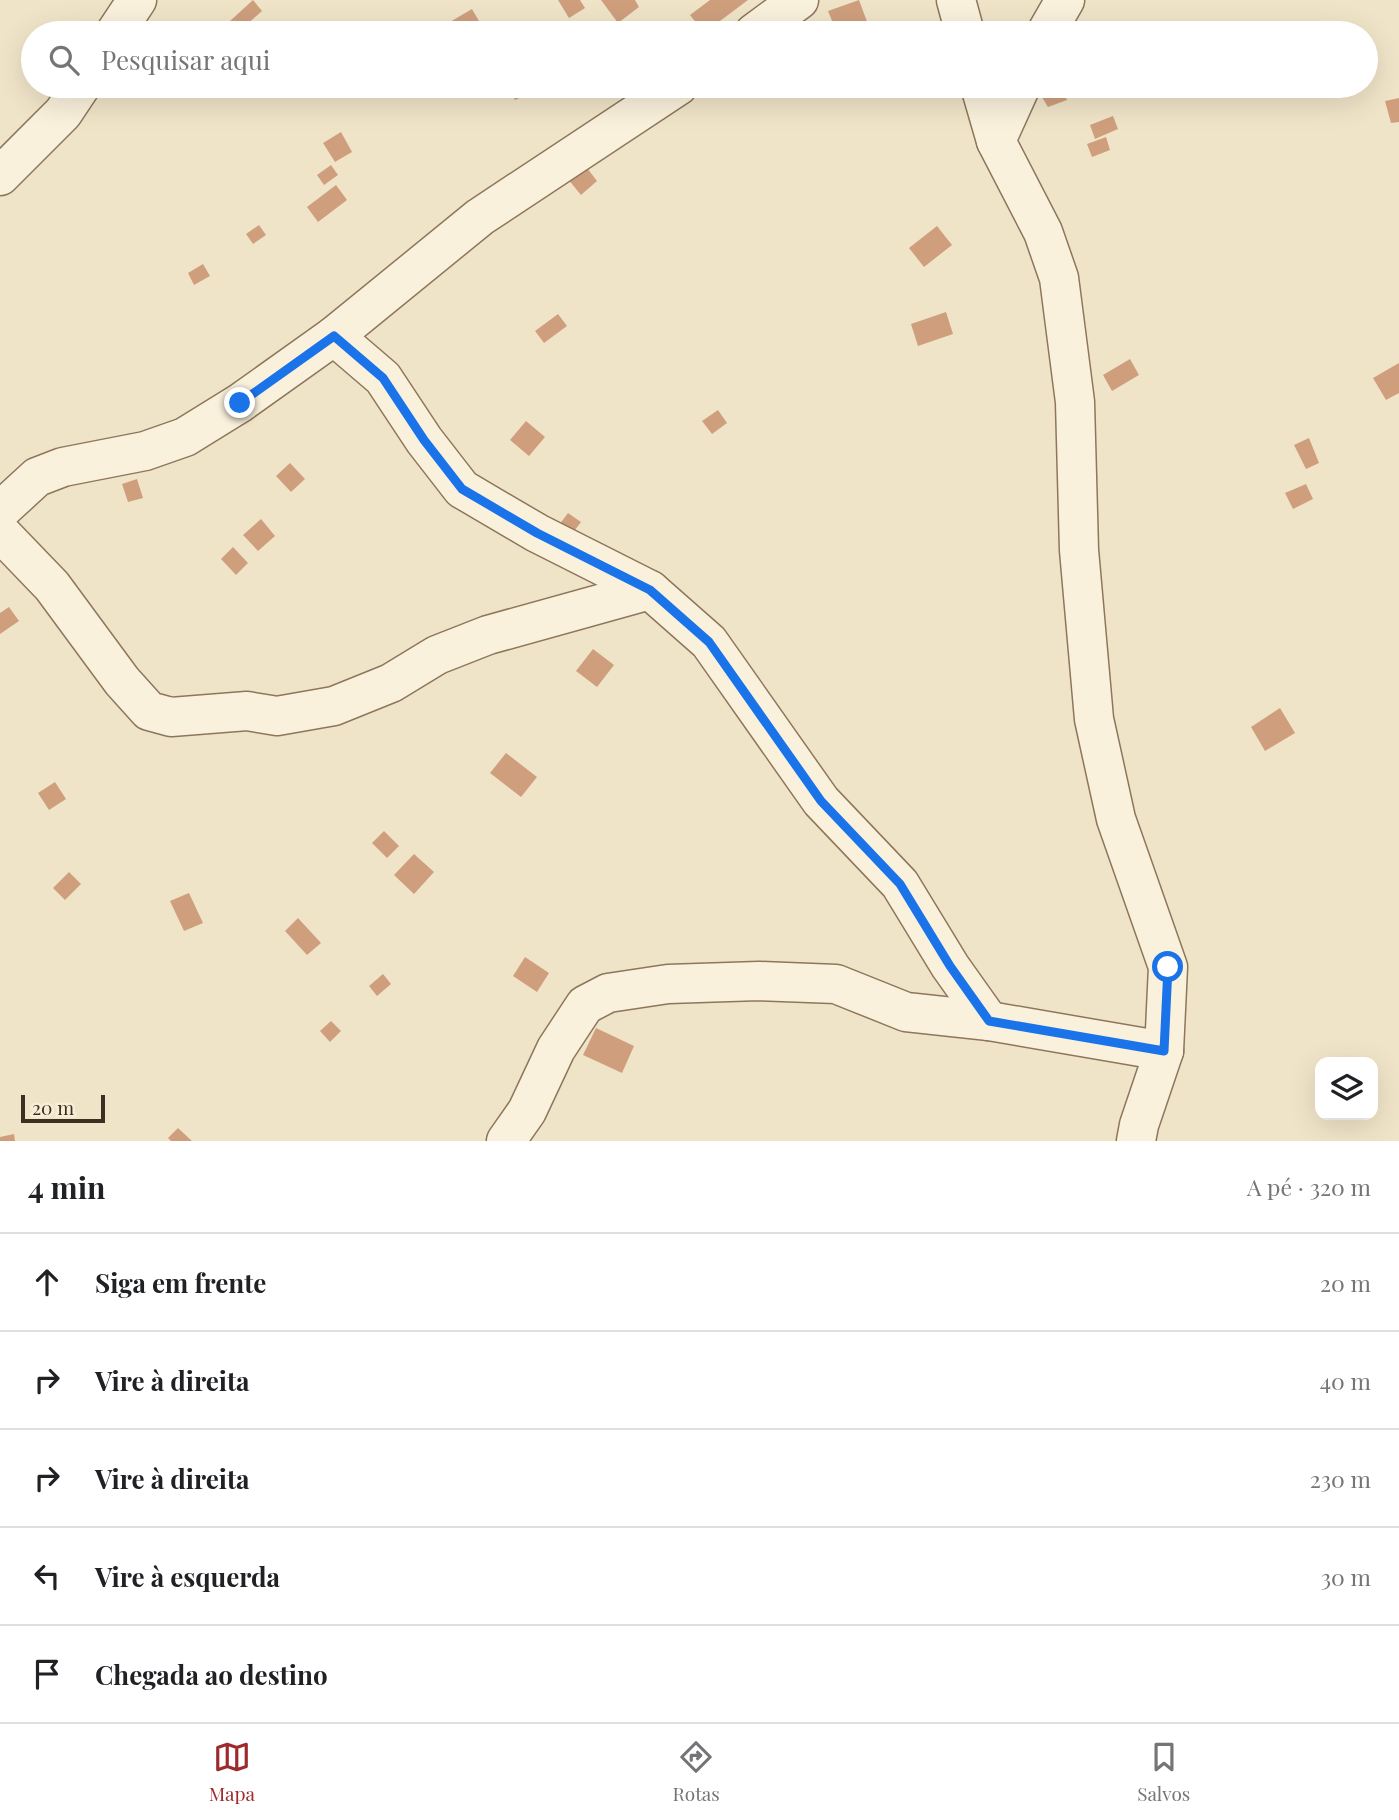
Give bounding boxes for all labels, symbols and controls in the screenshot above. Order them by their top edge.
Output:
search box [21,21,1378,98]
icon: search [45,41,83,79]
text: Pesquisar aqui [101,42,270,77]
route end [224,387,255,418]
route start [1152,951,1183,982]
map controls [1315,1057,1378,1120]
button: layers [1315,1057,1378,1120]
scale bar [21,1092,105,1124]
text: 20 m [32,1094,74,1120]
text: 4 min [28,1167,106,1207]
text: A pé · 320 m [1247,1171,1371,1202]
icon: ahead [28,1263,66,1301]
text: Siga em frente [95,1265,266,1300]
text: 20 m [1320,1267,1371,1298]
icon: right [28,1361,66,1399]
text: Vire à direita [95,1363,250,1398]
text: 40 m [1320,1365,1371,1396]
icon: right [28,1459,66,1497]
text: Vire à direita [95,1461,250,1496]
text: 230 m [1310,1463,1371,1494]
icon: left [28,1557,66,1595]
text: Vire à esquerda [95,1559,280,1594]
text: 30 m [1321,1561,1371,1592]
icon: arrive [28,1655,66,1693]
text: Chegada ao destino [95,1657,328,1692]
tab: Mapa [209,1738,255,1806]
tab: Rotas [672,1738,720,1806]
tab: Salvos [1137,1738,1190,1806]

